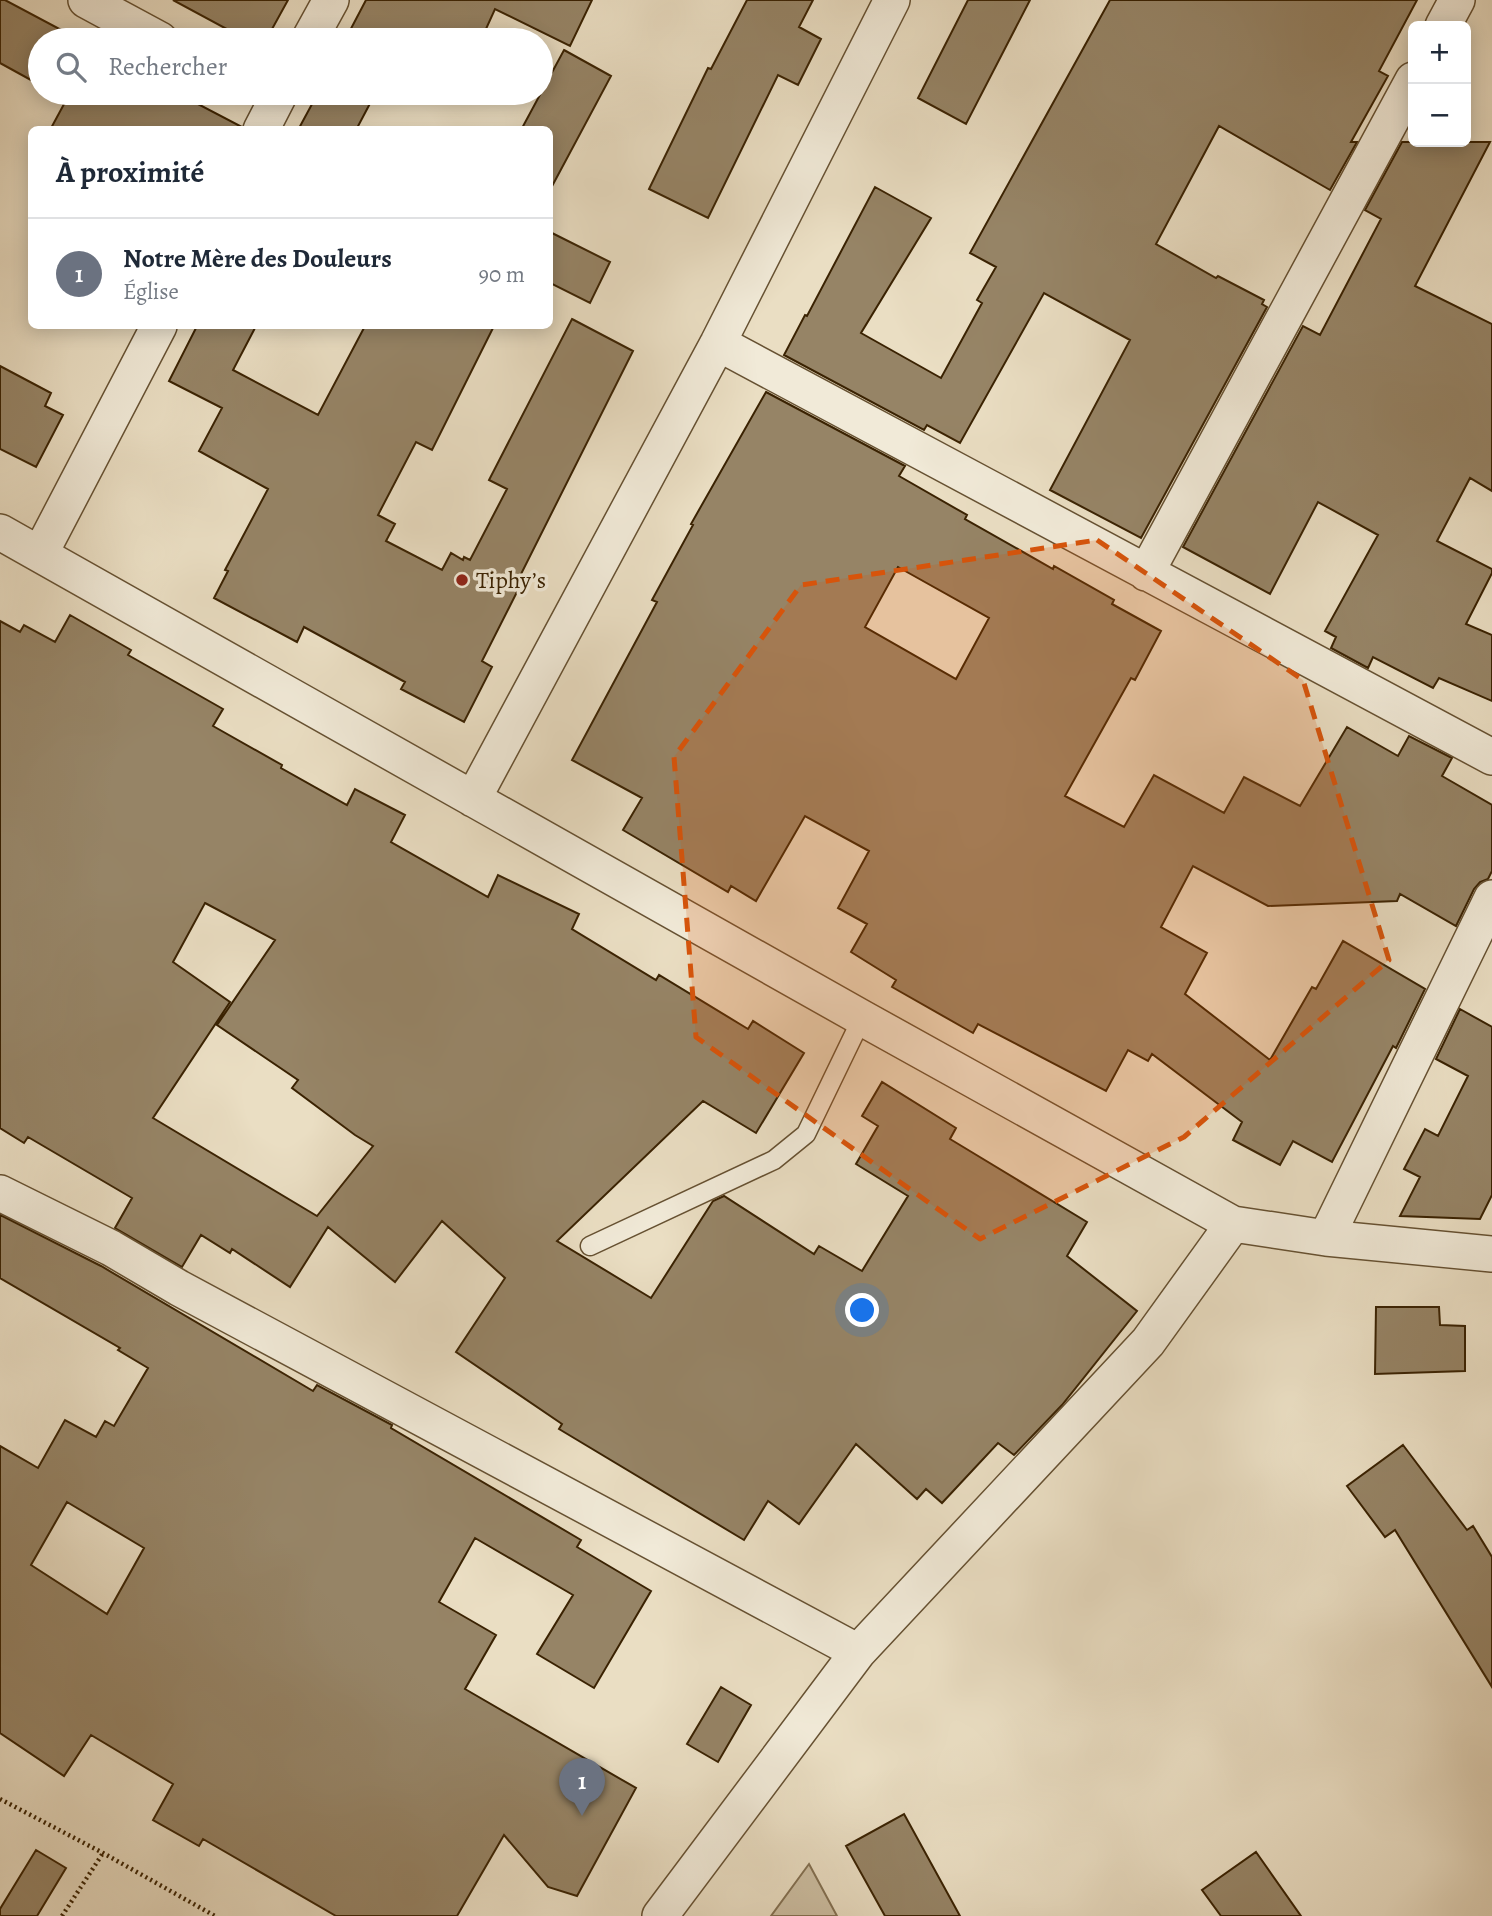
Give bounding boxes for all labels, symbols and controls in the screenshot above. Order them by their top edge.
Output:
map controls [1408,21,1471,147]
button: + [1408,21,1471,84]
search box [28,28,553,105]
icon: search [52,48,90,86]
text: Rechercher [108,49,228,84]
button: − [1408,84,1471,147]
text: À proximité [56,152,204,192]
text: Notre Mère des Douleurs [123,241,392,276]
text: 1 [75,259,83,290]
text: 90 m [479,259,525,290]
text: Église [123,276,179,307]
place label: Tiphy’s [476,564,546,596]
marker: Tiphy’s [454,572,470,588]
your location [845,1293,879,1327]
pin: 1 [559,1758,605,1816]

